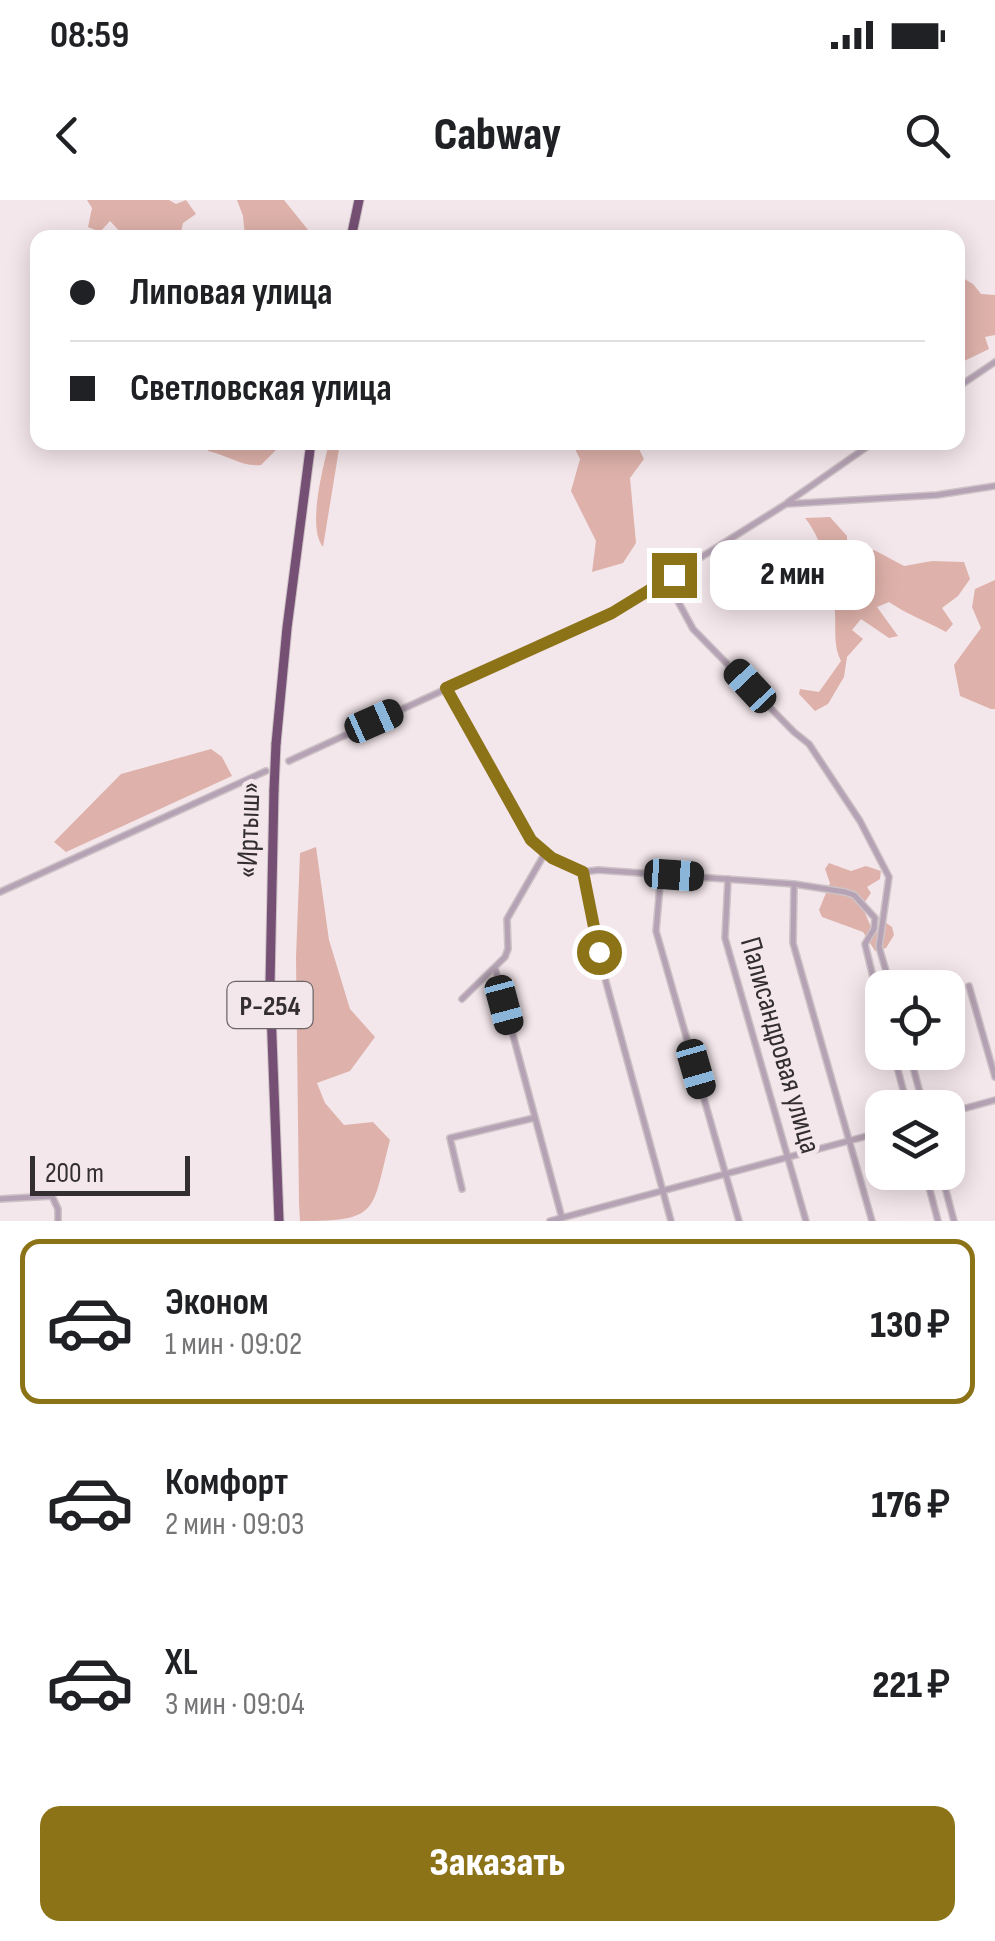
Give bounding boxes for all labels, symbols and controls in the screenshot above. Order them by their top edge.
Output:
text: 08:59 [50,13,129,58]
icon: back [40,108,95,163]
text: Cabway [434,108,561,163]
icon: search [900,108,955,163]
text: Липовая улица [130,270,333,315]
text: Светловская улица [130,366,392,411]
callout: 2 мин [709,540,874,610]
route end [652,553,697,598]
text: 2 мин [760,555,825,594]
car [719,654,781,718]
car [340,695,408,747]
street label: «Иртыш» [229,781,269,879]
car [643,858,705,892]
route start [577,930,622,975]
street label: Палисандровая улица [732,933,828,1158]
map controls [865,970,965,1190]
button: locate [865,970,965,1070]
car [482,972,526,1038]
road number: Р-254 [228,982,312,1028]
car [673,1036,719,1102]
button: layers [865,1090,965,1190]
scale bar [30,1151,190,1196]
text: 200 m [45,1157,104,1190]
icon: car [45,1277,135,1367]
text: Эконом [165,1280,269,1325]
text: 130 ₽ [870,1303,950,1348]
text: 1 мин · 09:02 [165,1325,302,1364]
icon: car [45,1457,135,1547]
text: Комфорт [165,1460,288,1505]
text: 176 ₽ [871,1483,950,1528]
text: 2 мин · 09:03 [165,1505,304,1544]
icon: car [45,1637,135,1727]
text: XL [165,1640,198,1685]
text: 221 ₽ [872,1663,950,1708]
text: 3 мин · 09:04 [165,1685,305,1724]
button: Заказать [40,1806,955,1921]

